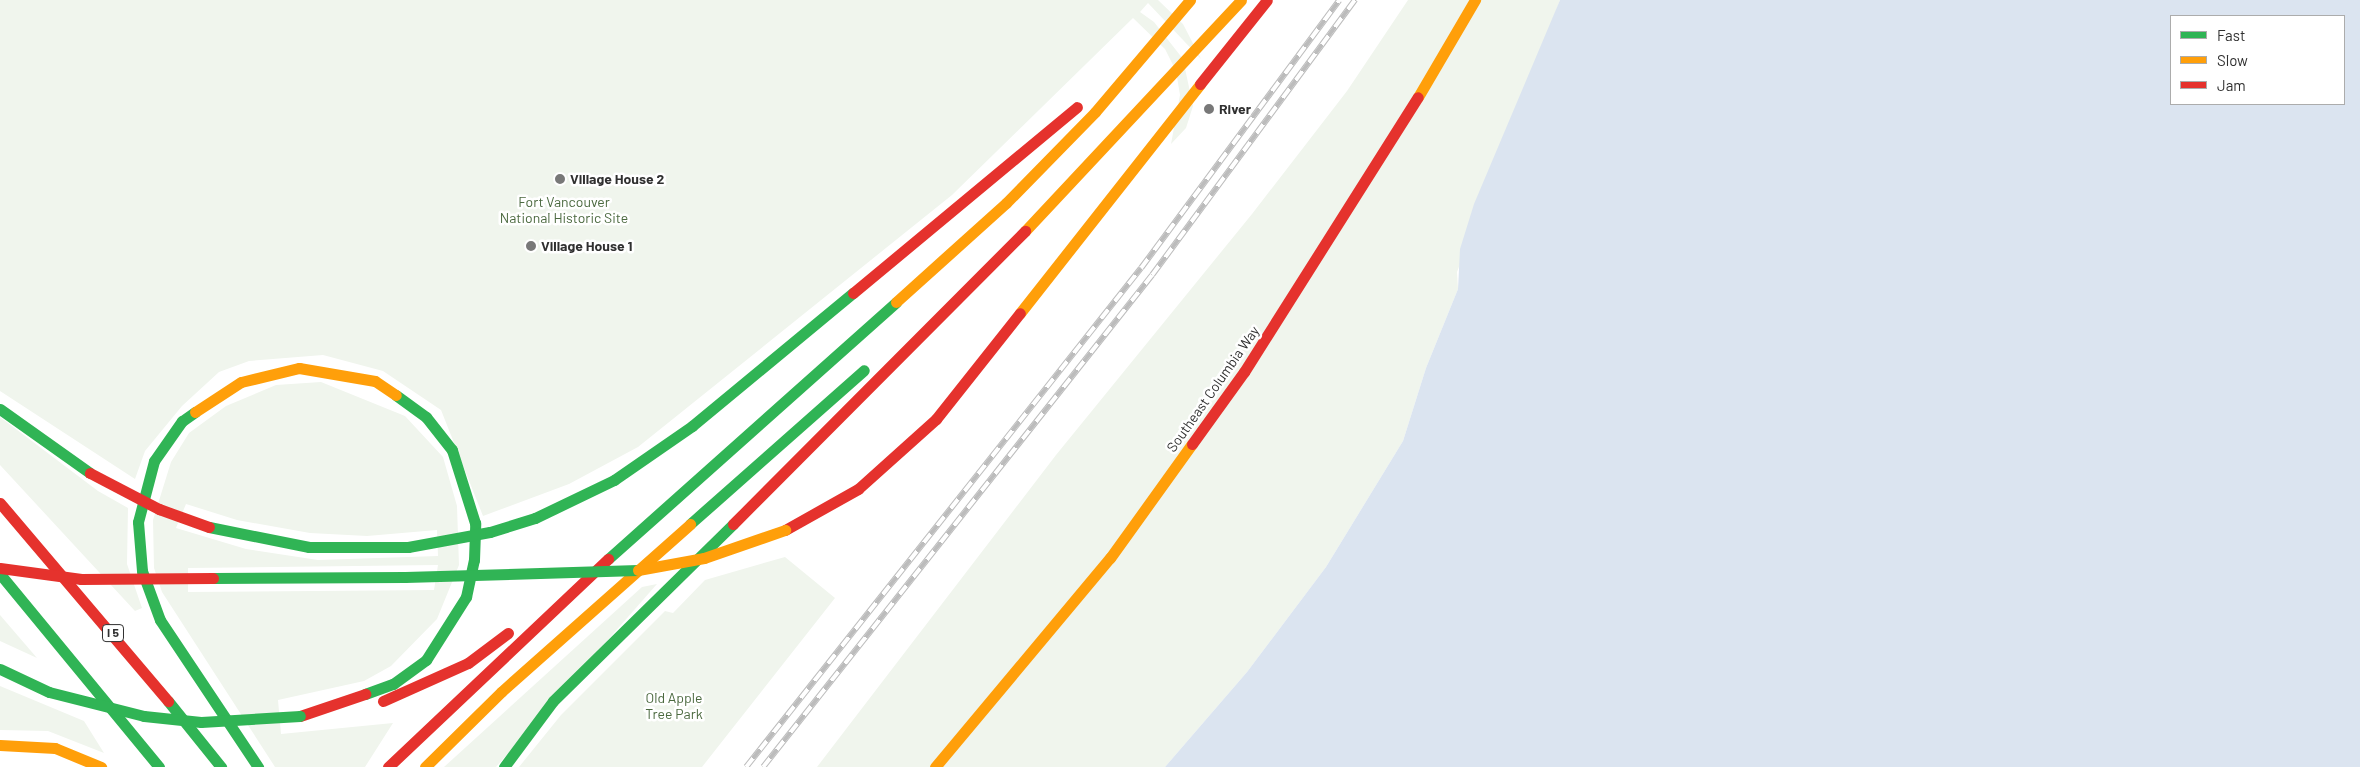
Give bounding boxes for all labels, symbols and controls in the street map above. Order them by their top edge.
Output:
legend [2170,15,2345,105]
text: Fast [2217,26,2245,44]
text: Slow [2217,51,2248,69]
text: Jam [2217,76,2246,94]
place label: River [1219,101,1251,117]
marker: River [1203,103,1215,115]
place label: Village House 2 [570,171,664,187]
marker: Village House 2 [554,173,566,185]
park label: Fort Vancouver National Historic Site [500,194,628,226]
place label: Village House 1 [541,238,632,254]
marker: Village House 1 [525,240,537,252]
street label: Southeast Columbia Way [1163,323,1263,455]
road number: I 5 [102,624,124,642]
park label: Old Apple Tree Park [645,690,703,722]

